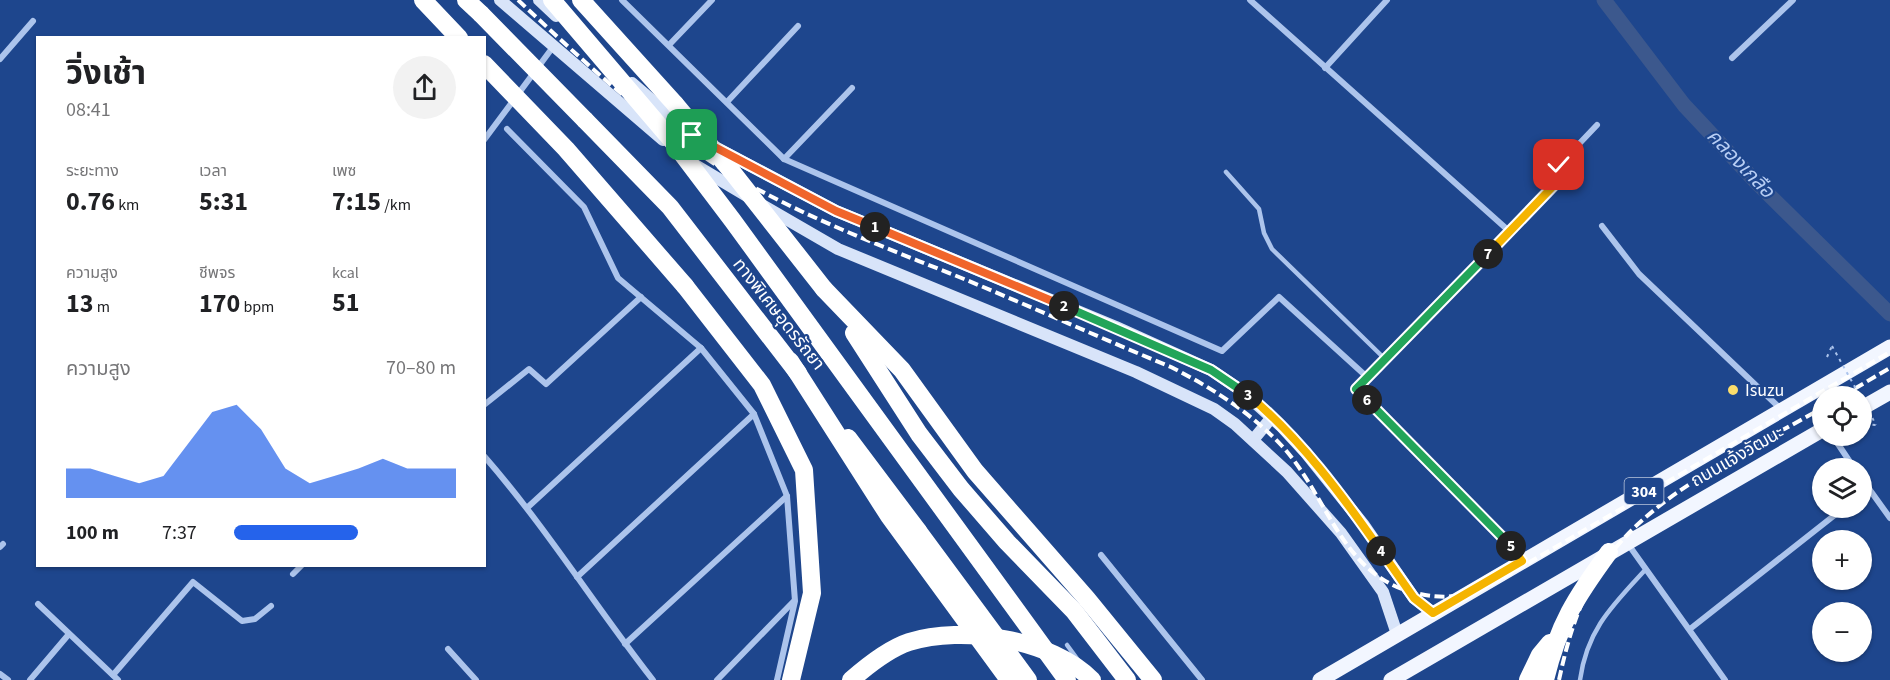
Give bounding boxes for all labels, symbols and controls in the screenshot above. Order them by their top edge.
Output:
text: วิ่งเช้า [66,50,146,97]
button: share [393,56,456,119]
text: 08:41 [66,96,111,124]
pin [666,109,717,160]
icon: arrive [675,118,708,151]
water label: คลองเกลือ [1700,123,1782,206]
pin [1533,139,1584,190]
icon: check [1542,148,1575,181]
text: ระยะทาง [66,160,119,182]
text: เวลา [199,160,227,182]
text: เพซ [332,160,356,182]
text: 0.76 [66,183,115,220]
text: 5:31 [199,183,248,220]
text: 7:15 [332,183,381,220]
text: km [115,194,139,216]
text: /km [381,194,411,216]
pin: 1 [860,212,890,242]
text: 1 [871,216,879,238]
pin: 7 [1473,239,1503,269]
text: 7 [1484,243,1492,265]
street label: ทางพิเศษอุดรรัถยา [727,253,830,376]
text: ความสูง [66,262,118,284]
text: ชีพจร [199,262,235,284]
text: kcal [332,262,359,284]
text: 51 [332,284,359,321]
text: 13 [66,285,93,322]
text: 170 [199,285,240,322]
pin: 2 [1049,291,1079,321]
text: 2 [1060,295,1068,317]
text: m [93,296,110,318]
text: bpm [240,296,274,318]
text: 70–80 m [386,354,456,382]
text: ความสูง [66,355,131,383]
place label: Isuzu [1745,378,1784,403]
pin: 3 [1233,380,1263,410]
marker: Isuzu [1726,383,1740,397]
text: 3 [1244,384,1252,406]
pin: 6 [1352,385,1382,415]
map controls [1812,386,1872,662]
button: locate [1812,386,1872,446]
text: 6 [1363,389,1371,411]
street label: ถนนแจ้งวัฒนะ [1686,420,1789,493]
button: layers [1812,458,1872,518]
road number: 304 [1624,478,1664,504]
text: 100 m [66,519,119,547]
text: 7:37 [162,519,197,547]
button: + [1812,530,1872,590]
pin: 5 [1496,531,1526,561]
text: 5 [1507,535,1515,557]
pin: 4 [1366,536,1396,566]
text: 4 [1377,540,1385,562]
button: − [1812,602,1872,662]

